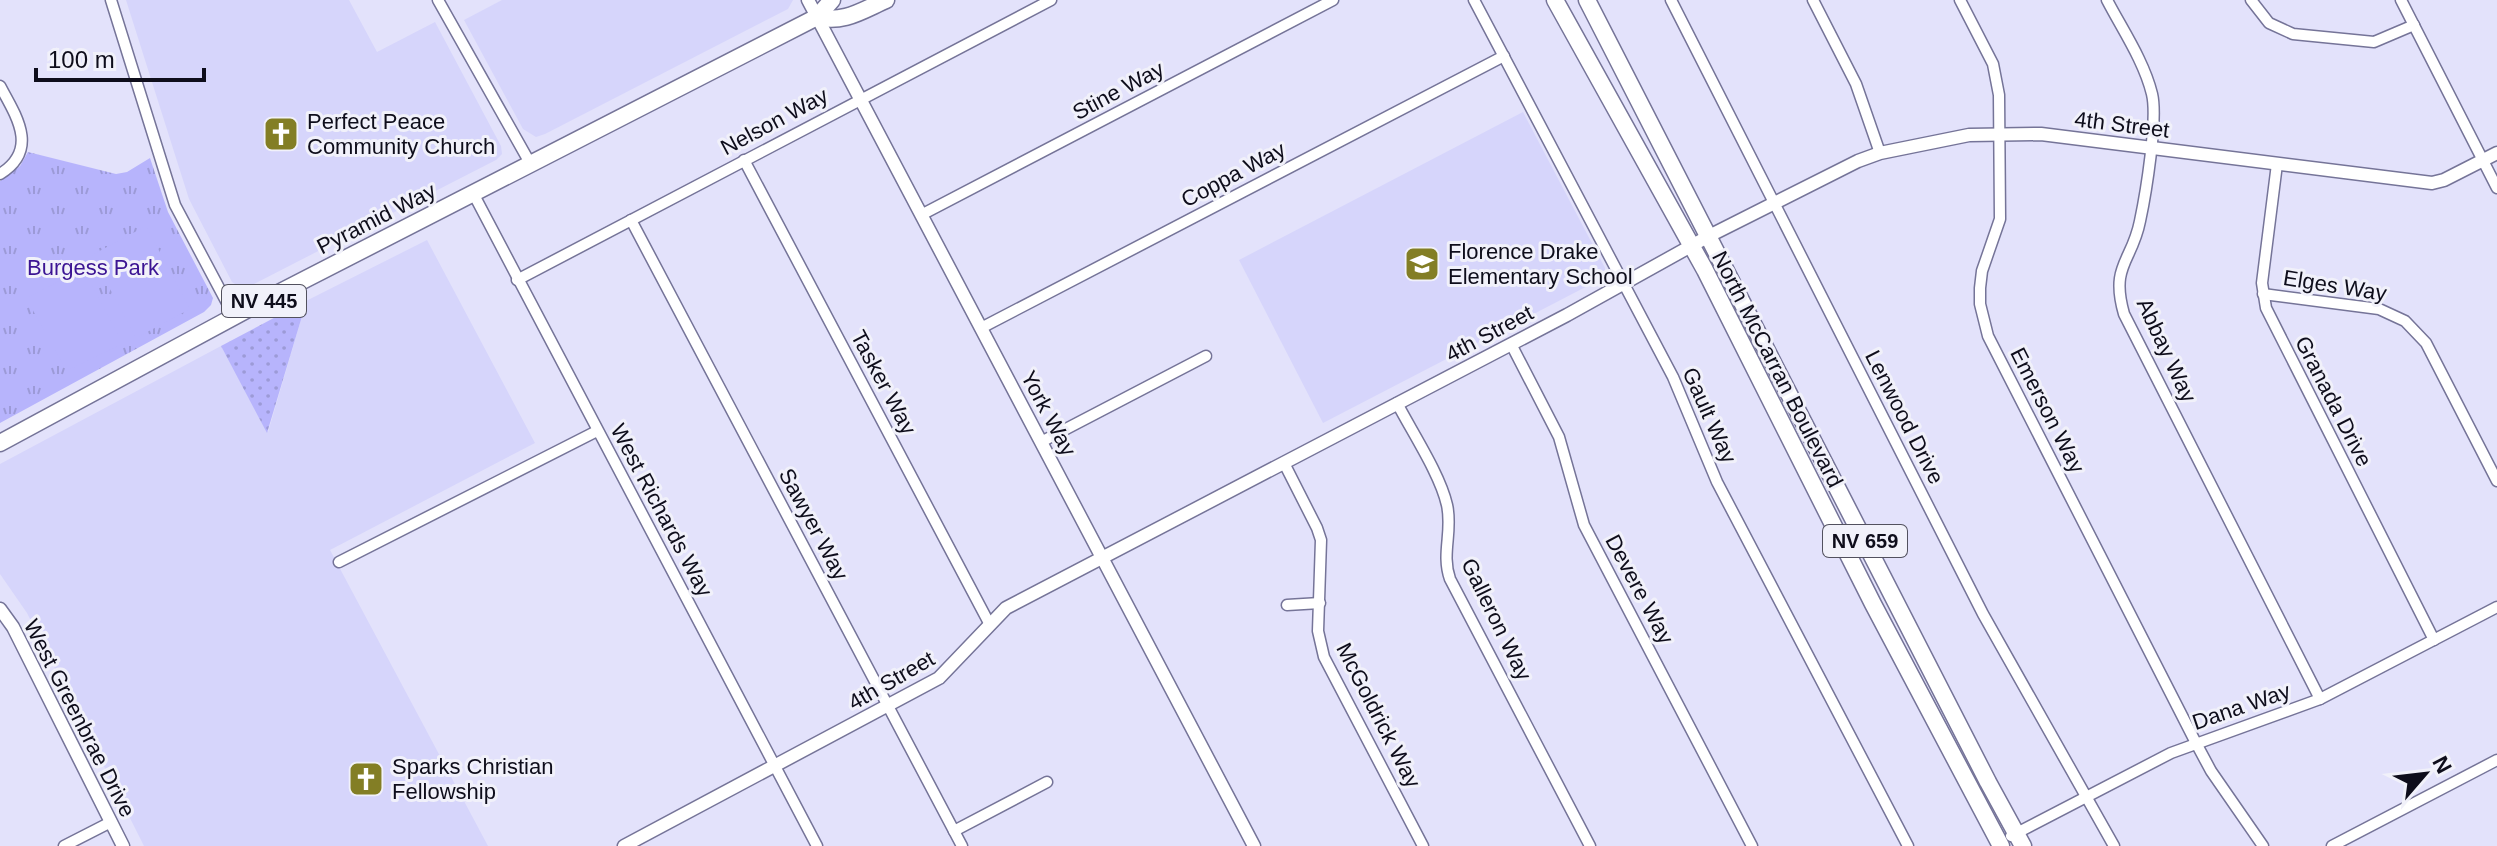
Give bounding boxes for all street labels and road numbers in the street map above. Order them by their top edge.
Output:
street label: Stine Way [1068,56,1168,125]
street label: Nelson Way [716,83,832,160]
street label: 4th Street [2073,106,2171,143]
street label: Coppa Way [1177,137,1289,212]
street label: Pyramid Way [313,178,440,259]
street label: North McCarran Boulevard [1707,247,1848,491]
street label: Elges Way [2281,265,2388,306]
road number: NV 445 [222,285,306,317]
street label: Abbay Way [2132,294,2201,406]
street label: 4th Street [1441,300,1537,367]
street label: Tasker Way [846,326,921,438]
street label: Granada Drive [2290,332,2377,471]
street label: Emerson Way [2005,343,2090,477]
street label: Lenwood Drive [1860,346,1949,488]
street label: Gault Way [1677,364,1742,467]
street label: York Way [1016,367,1081,460]
street label: West Richards Way [605,420,718,601]
street label: Sawyer Way [774,464,853,584]
road number: NV 659 [1823,525,1907,557]
street label: Devere Way [1600,530,1679,648]
street label: Galleron Way [1456,554,1537,684]
street label: West Greenbrae Drive [19,615,140,821]
street label: McGoldrick Way [1331,639,1426,792]
street label: 4th Street [844,646,939,715]
street label: Dana Way [2189,678,2293,735]

